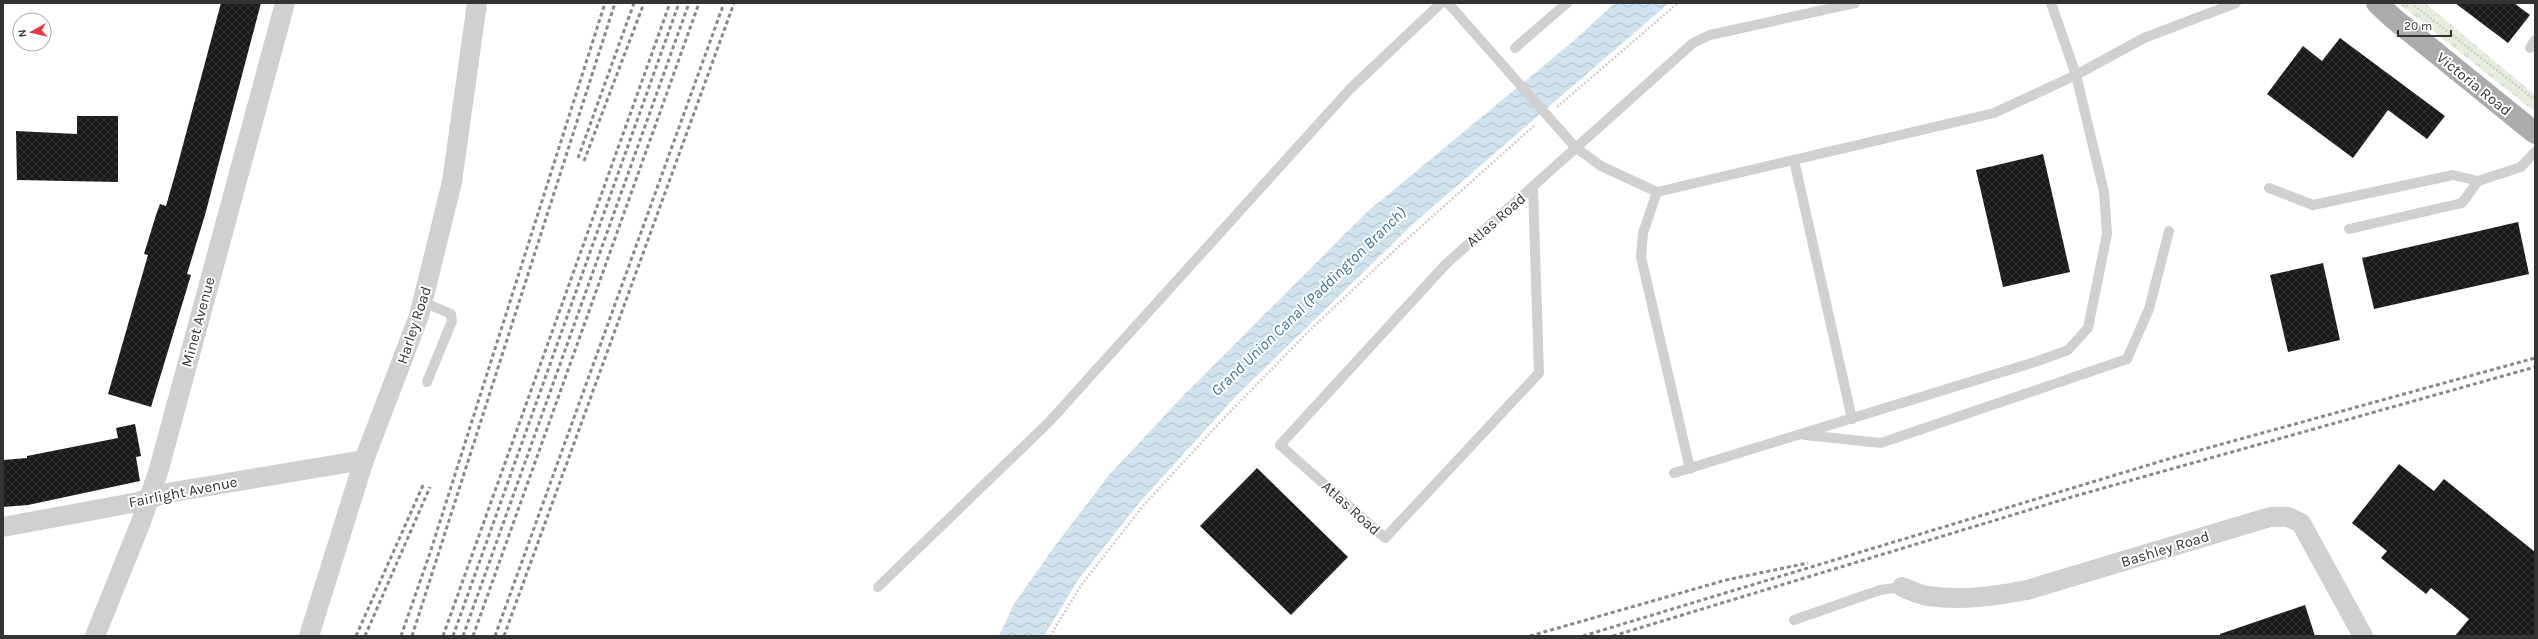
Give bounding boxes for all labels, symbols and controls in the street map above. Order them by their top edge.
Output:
north arrow [12,12,52,52]
scale bar [2398,12,2451,38]
text: 20 m [2404,19,2432,33]
text: N [16,29,30,38]
street label: Victoria Road [2433,48,2515,120]
street label: Atlas Road [1463,189,1529,251]
water label: Grand Union Canal (Paddington Branch) [1207,203,1410,400]
street label: Minet Avenue [177,275,219,369]
street label: Harley Road [393,284,435,366]
street label: Fairlight Avenue [127,473,239,511]
street label: Atlas Road [1318,477,1384,539]
street label: Bashley Road [2119,527,2211,571]

